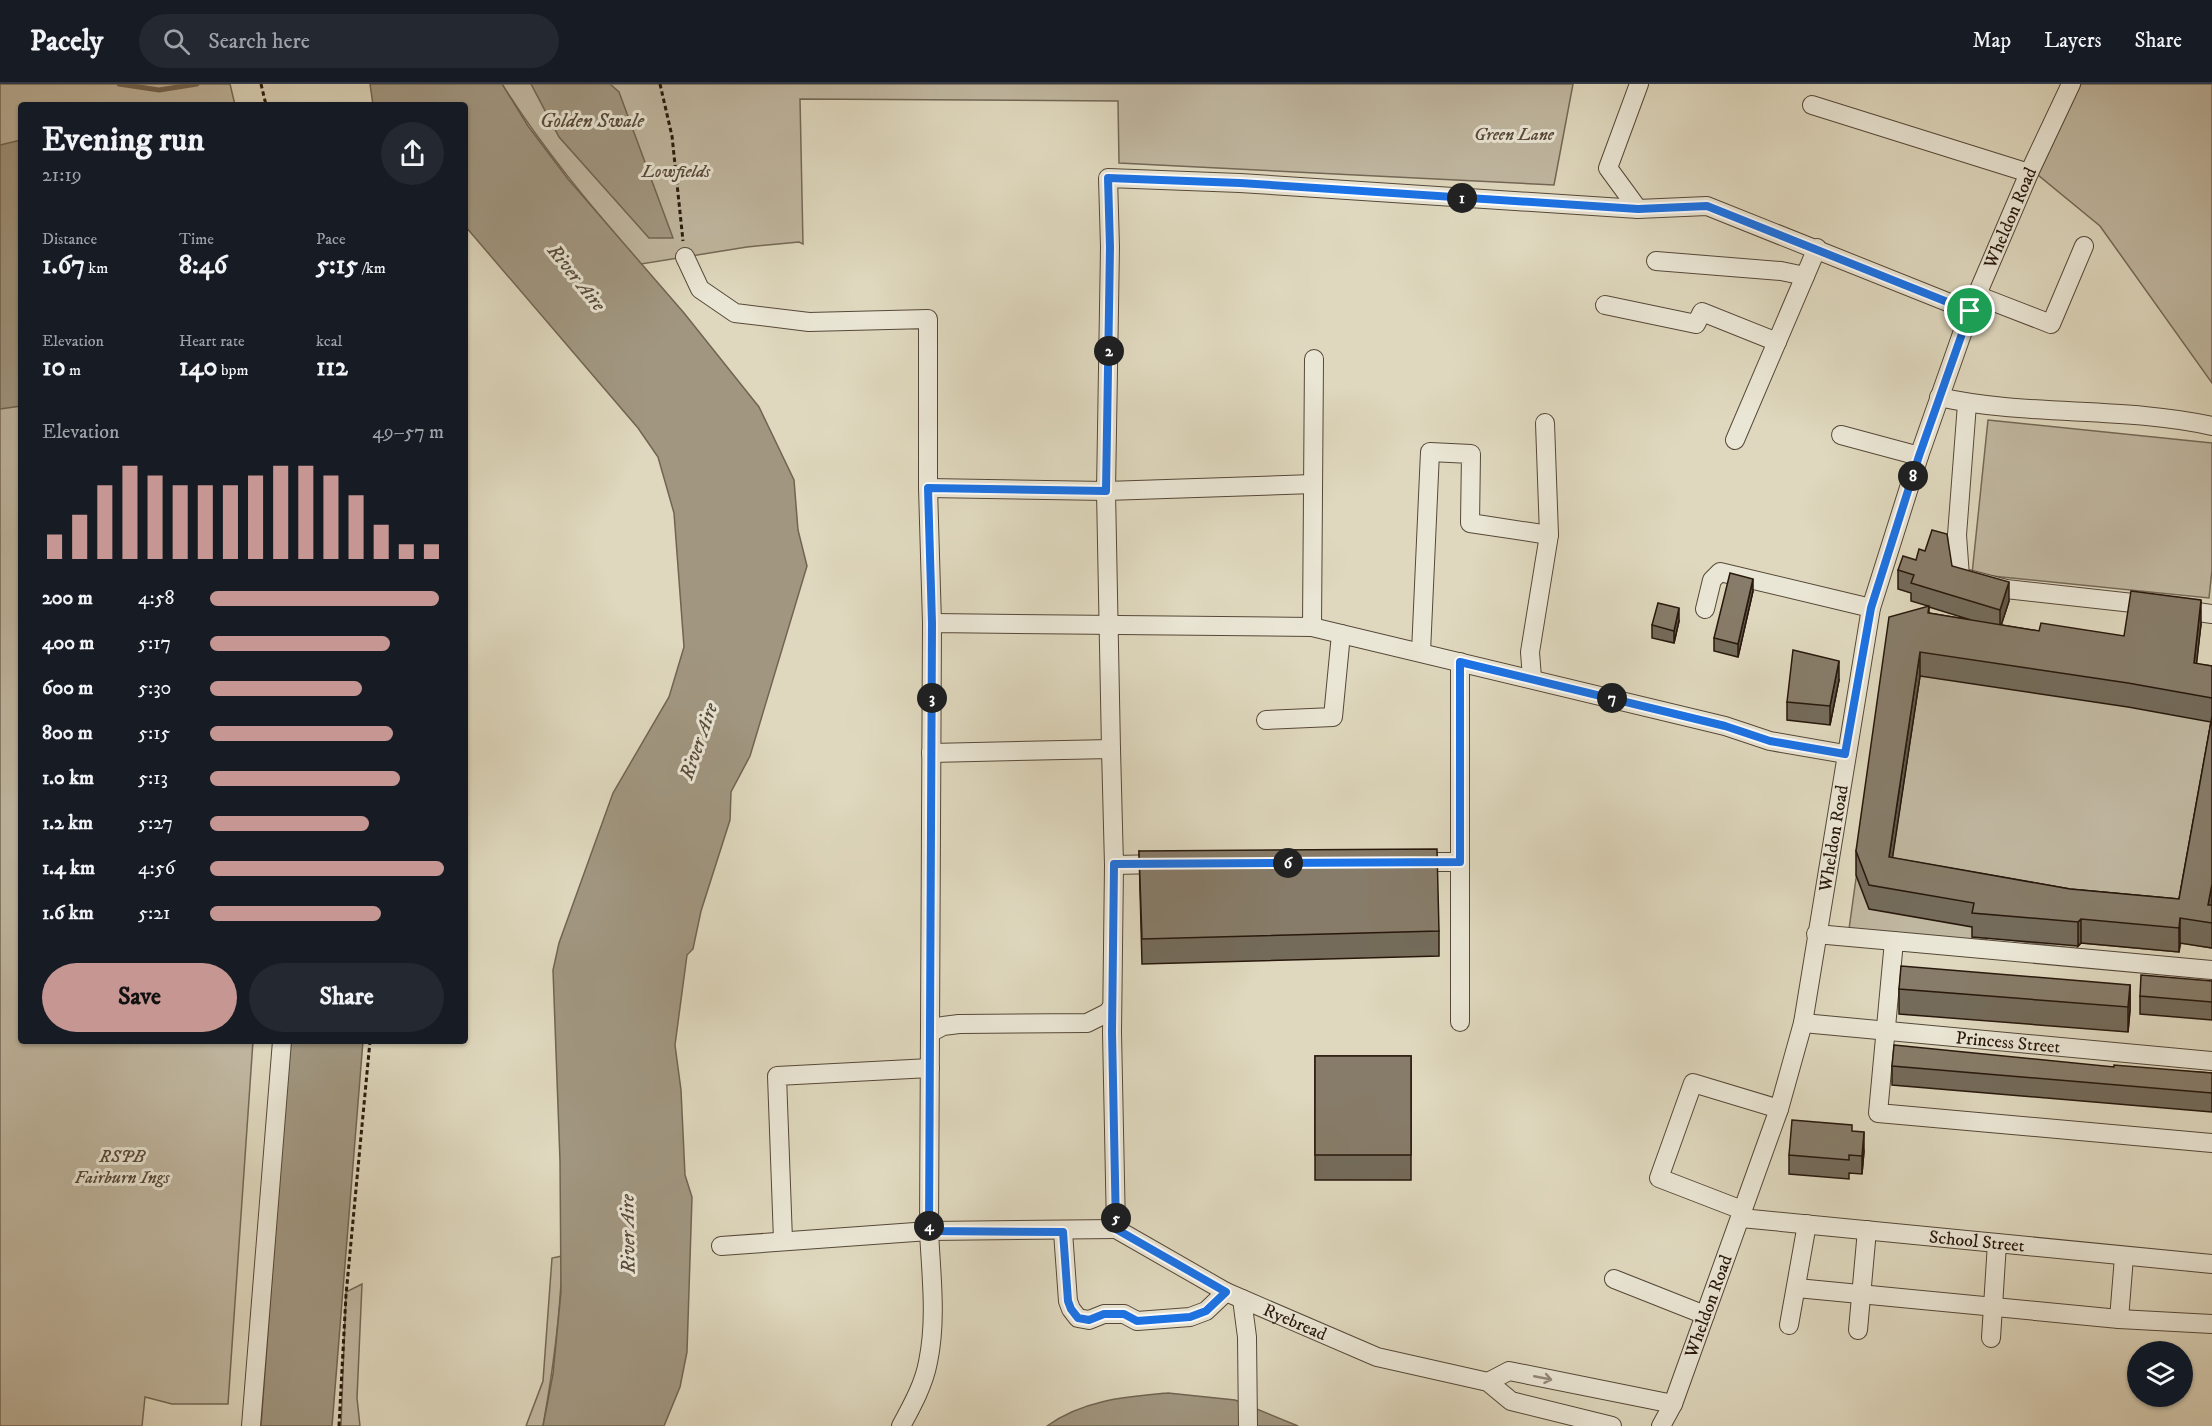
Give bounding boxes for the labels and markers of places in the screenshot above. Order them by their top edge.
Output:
pin: 1 [1447,183,1477,213]
pin [1944,285,1995,336]
pin: 2 [1094,336,1124,366]
pin: 8 [1898,461,1928,491]
pin: 3 [917,683,947,713]
pin: 7 [1597,683,1627,713]
pin: 6 [1273,848,1303,878]
pin: 5 [1101,1203,1131,1233]
pin: 4 [914,1211,944,1241]

